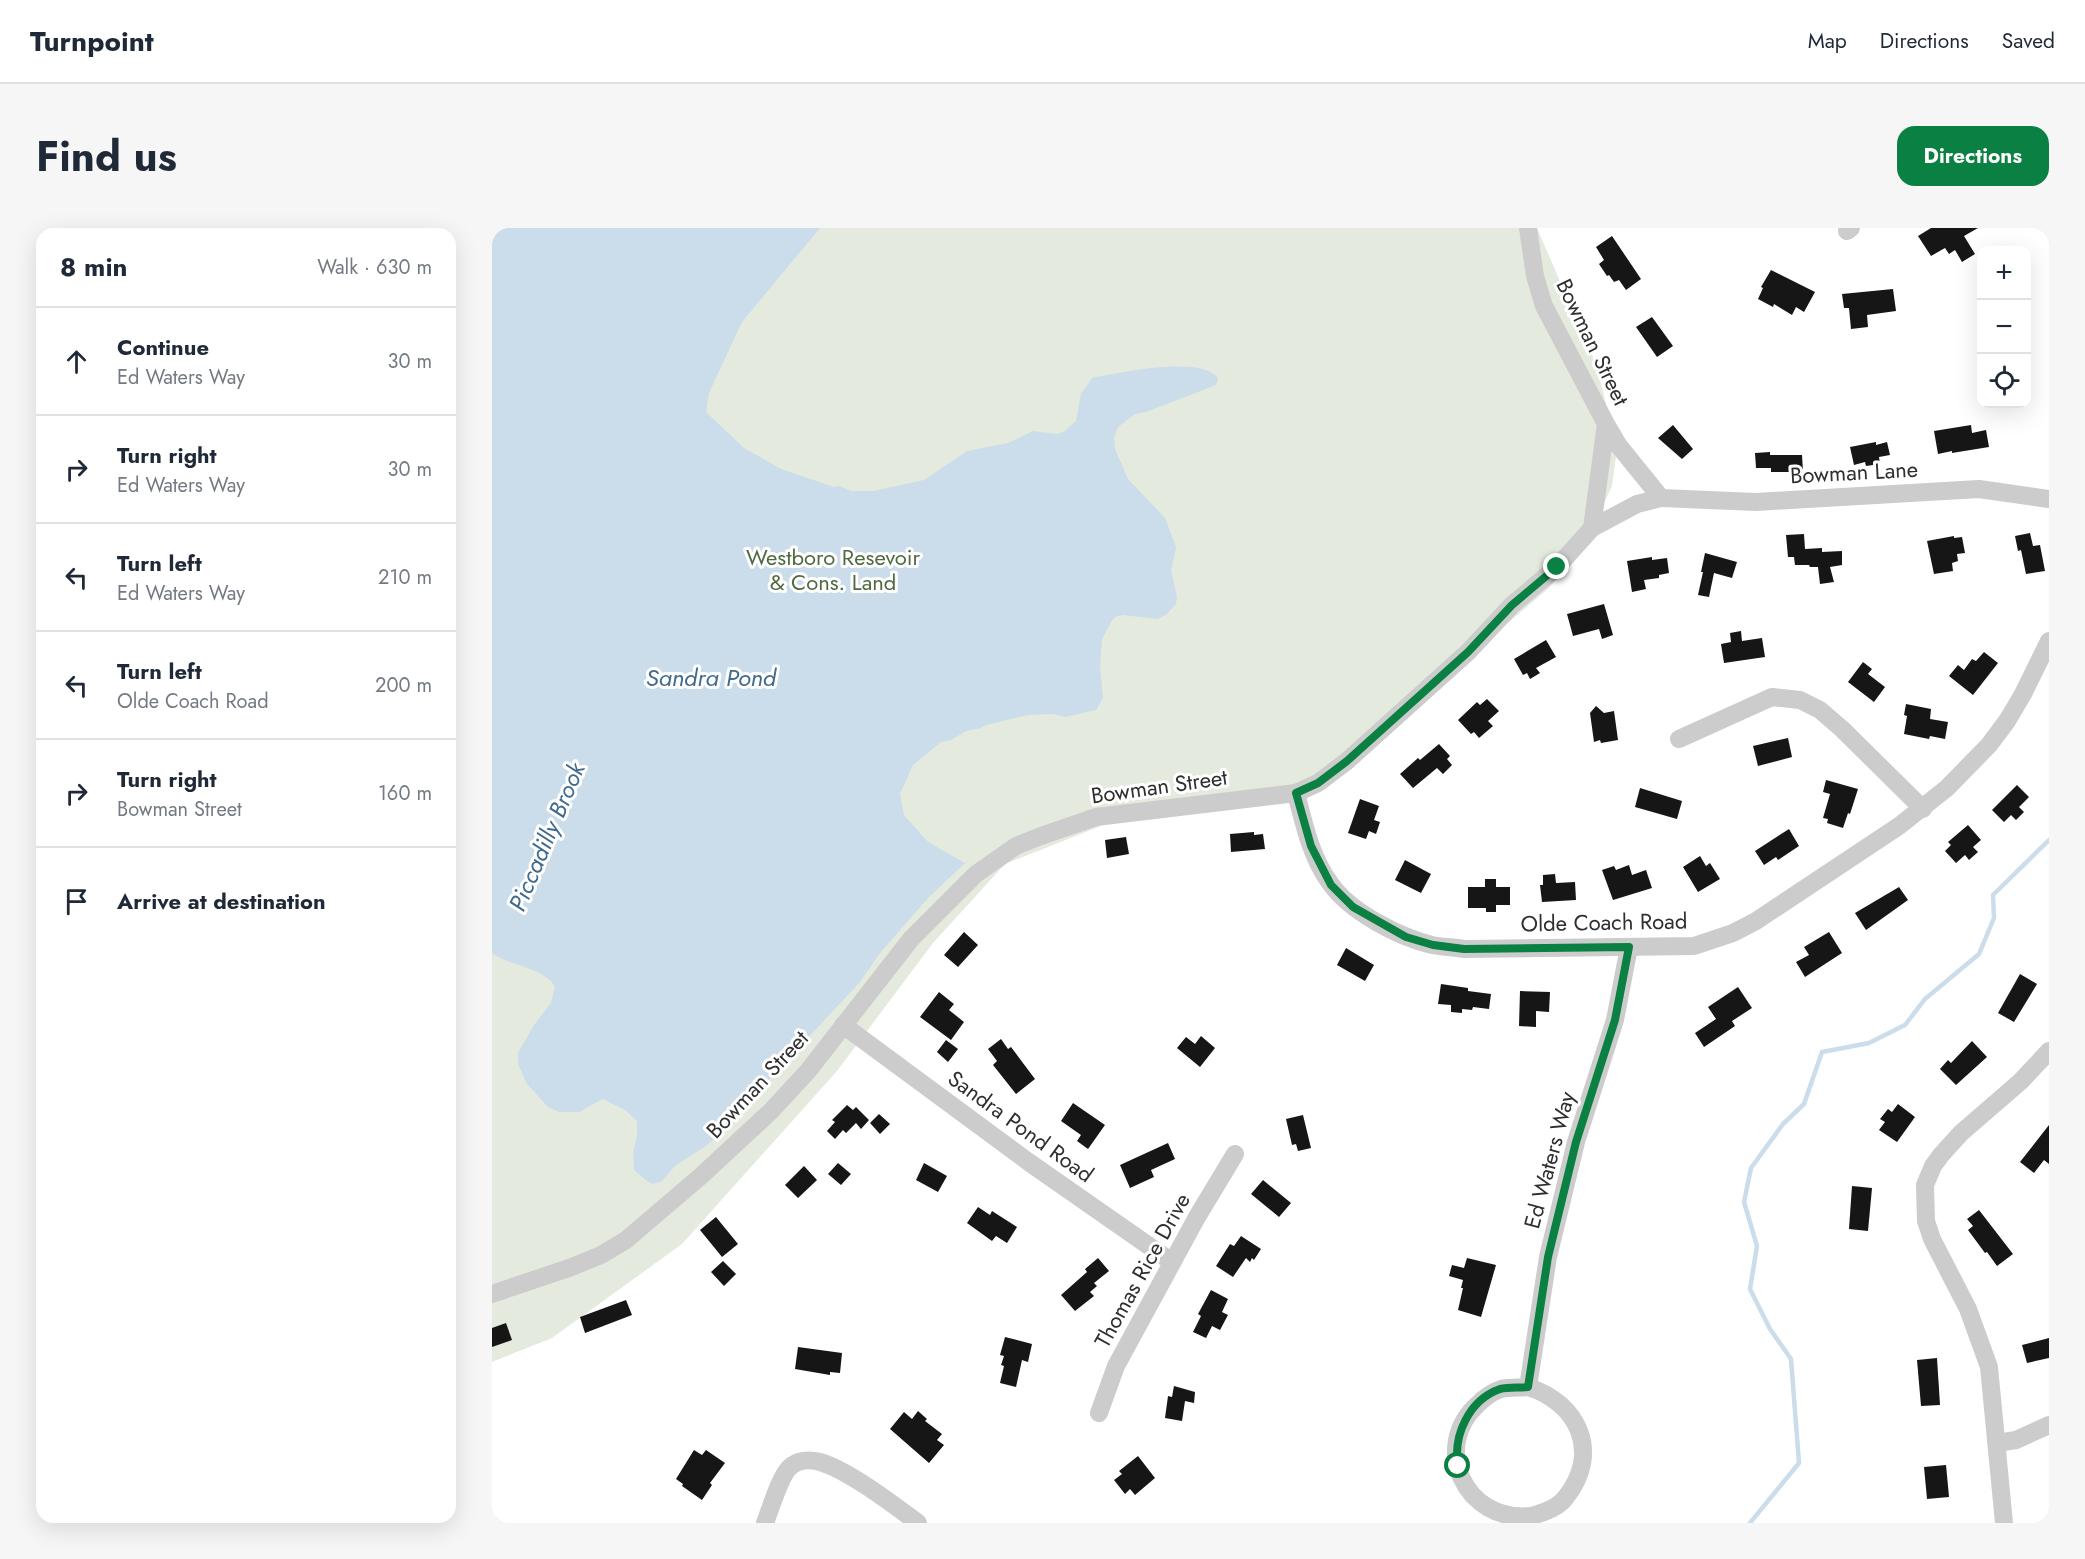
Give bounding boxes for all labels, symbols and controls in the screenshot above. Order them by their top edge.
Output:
text: Turnpoint [30,21,154,62]
text: Map [1808,26,1847,56]
text: Directions [1880,26,1969,56]
text: Saved [2002,26,2055,56]
text: Find us [36,126,177,187]
button: Directions [1897,126,2049,186]
map controls [1977,246,2031,408]
button: + [1977,246,2031,300]
text: 8 min [60,248,128,286]
text: Walk · 630 m [317,253,432,282]
street label: Bowman Street [1549,273,1638,411]
button: − [1977,300,2031,354]
text: Continue [117,331,209,363]
icon: ahead [60,345,93,378]
text: 30 m [387,347,432,376]
button: locate [1977,354,2031,408]
text: Ed Waters Way [117,363,245,392]
text: Turn right [117,439,217,471]
icon: right [60,453,93,486]
street label: Bowman Lane [1789,453,1919,491]
text: 30 m [387,455,432,484]
text: Ed Waters Way [117,471,245,500]
park label: Westboro Resevoir & Cons. Land [746,541,920,598]
text: Turn left [117,547,202,579]
route end [1543,553,1569,579]
icon: left [60,561,93,594]
text: 210 m [378,563,432,592]
text: Ed Waters Way [117,579,245,608]
text: Turn left [117,655,202,687]
water label: Sandra Pond [646,660,778,695]
icon: left [60,669,93,702]
text: 200 m [375,671,432,700]
text: Olde Coach Road [117,687,269,716]
water label: Piccadilly Brook [500,756,594,916]
street label: Bowman Street [1089,761,1230,811]
text: Turn right [117,763,217,795]
icon: right [60,777,93,810]
text: 160 m [378,779,432,808]
text: Bowman Street [117,795,242,824]
icon: arrive [60,885,93,918]
text: Arrive at destination [117,885,326,917]
street label: Olde Coach Road [1520,905,1688,939]
street label: Bowman Street [698,1022,816,1145]
street label: Sandra Pond Road [942,1062,1100,1190]
street label: Ed Waters Way [1515,1088,1583,1232]
street label: Thomas Rice Drive [1086,1187,1198,1353]
route start [1444,1452,1470,1478]

